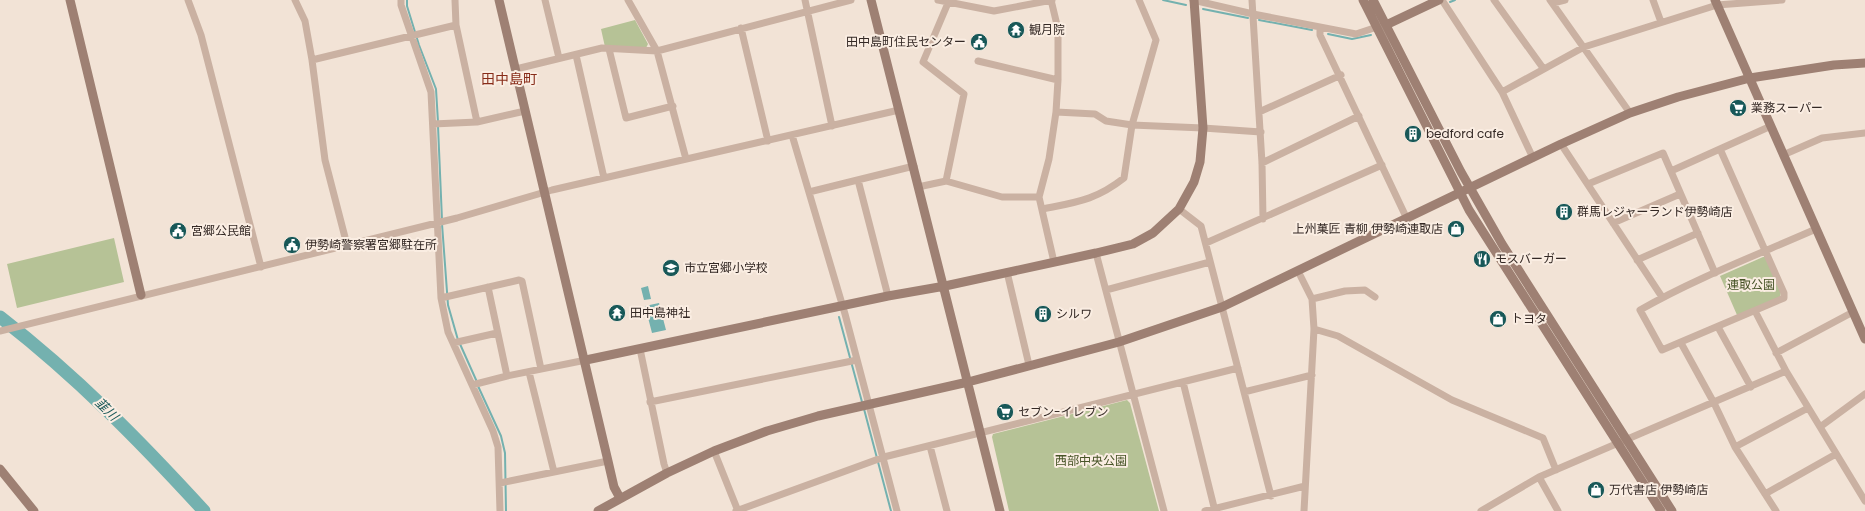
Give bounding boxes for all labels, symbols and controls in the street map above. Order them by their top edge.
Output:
temple icon: 観月院 [1006,20,1026,40]
place label: 観月院 [1029,21,1065,38]
public building icon: 田中島町住民センター [969,32,989,52]
place label: 田中島町住民センター [846,33,966,50]
district label: 田中島町 [481,69,537,89]
supermarket icon: 業務スーパー [1728,98,1748,118]
place label: 業務スーパー [1751,99,1823,116]
building icon: bedford cafe [1403,124,1423,144]
place label: bedford cafe [1426,125,1504,142]
building icon: 群馬レジャーランド伊勢崎店 [1554,202,1574,222]
place label: 群馬レジャーランド伊勢崎店 [1577,203,1732,220]
shop icon: 上州菓匠 青柳 伊勢崎連取店 [1446,219,1466,239]
place label: 上州菓匠 青柳 伊勢崎連取店 [1293,220,1443,237]
public building icon: 宮郷公民館 [168,221,188,241]
place label: 宮郷公民館 [191,222,251,239]
public building icon: 伊勢崎警察署宮郷駐在所 [282,235,302,255]
place label: 伊勢崎警察署宮郷駐在所 [305,236,437,253]
restaurant icon: モスバーガー [1472,249,1492,269]
place label: モスバーガー [1495,250,1567,267]
school or university icon: 市立宮郷小学校 [661,258,681,278]
place label: 市立宮郷小学校 [684,259,768,276]
park label: 連取公園 [1727,276,1775,293]
temple icon: 田中島神社 [607,303,627,323]
place label: 田中島神社 [630,304,690,321]
building icon: シルワ [1033,304,1053,324]
place label: シルワ [1056,305,1092,322]
shop icon: トヨタ [1488,309,1508,329]
place label: トヨタ [1511,310,1547,327]
water label: 韮川 [91,393,124,427]
supermarket icon: セブン-イレブン [995,402,1015,422]
place label: セブン-イレブン [1018,403,1109,420]
park label: 西部中央公園 [1055,452,1127,469]
shop icon: 万代書店 伊勢崎店 [1586,480,1606,500]
place label: 万代書店 伊勢崎店 [1609,481,1708,498]

